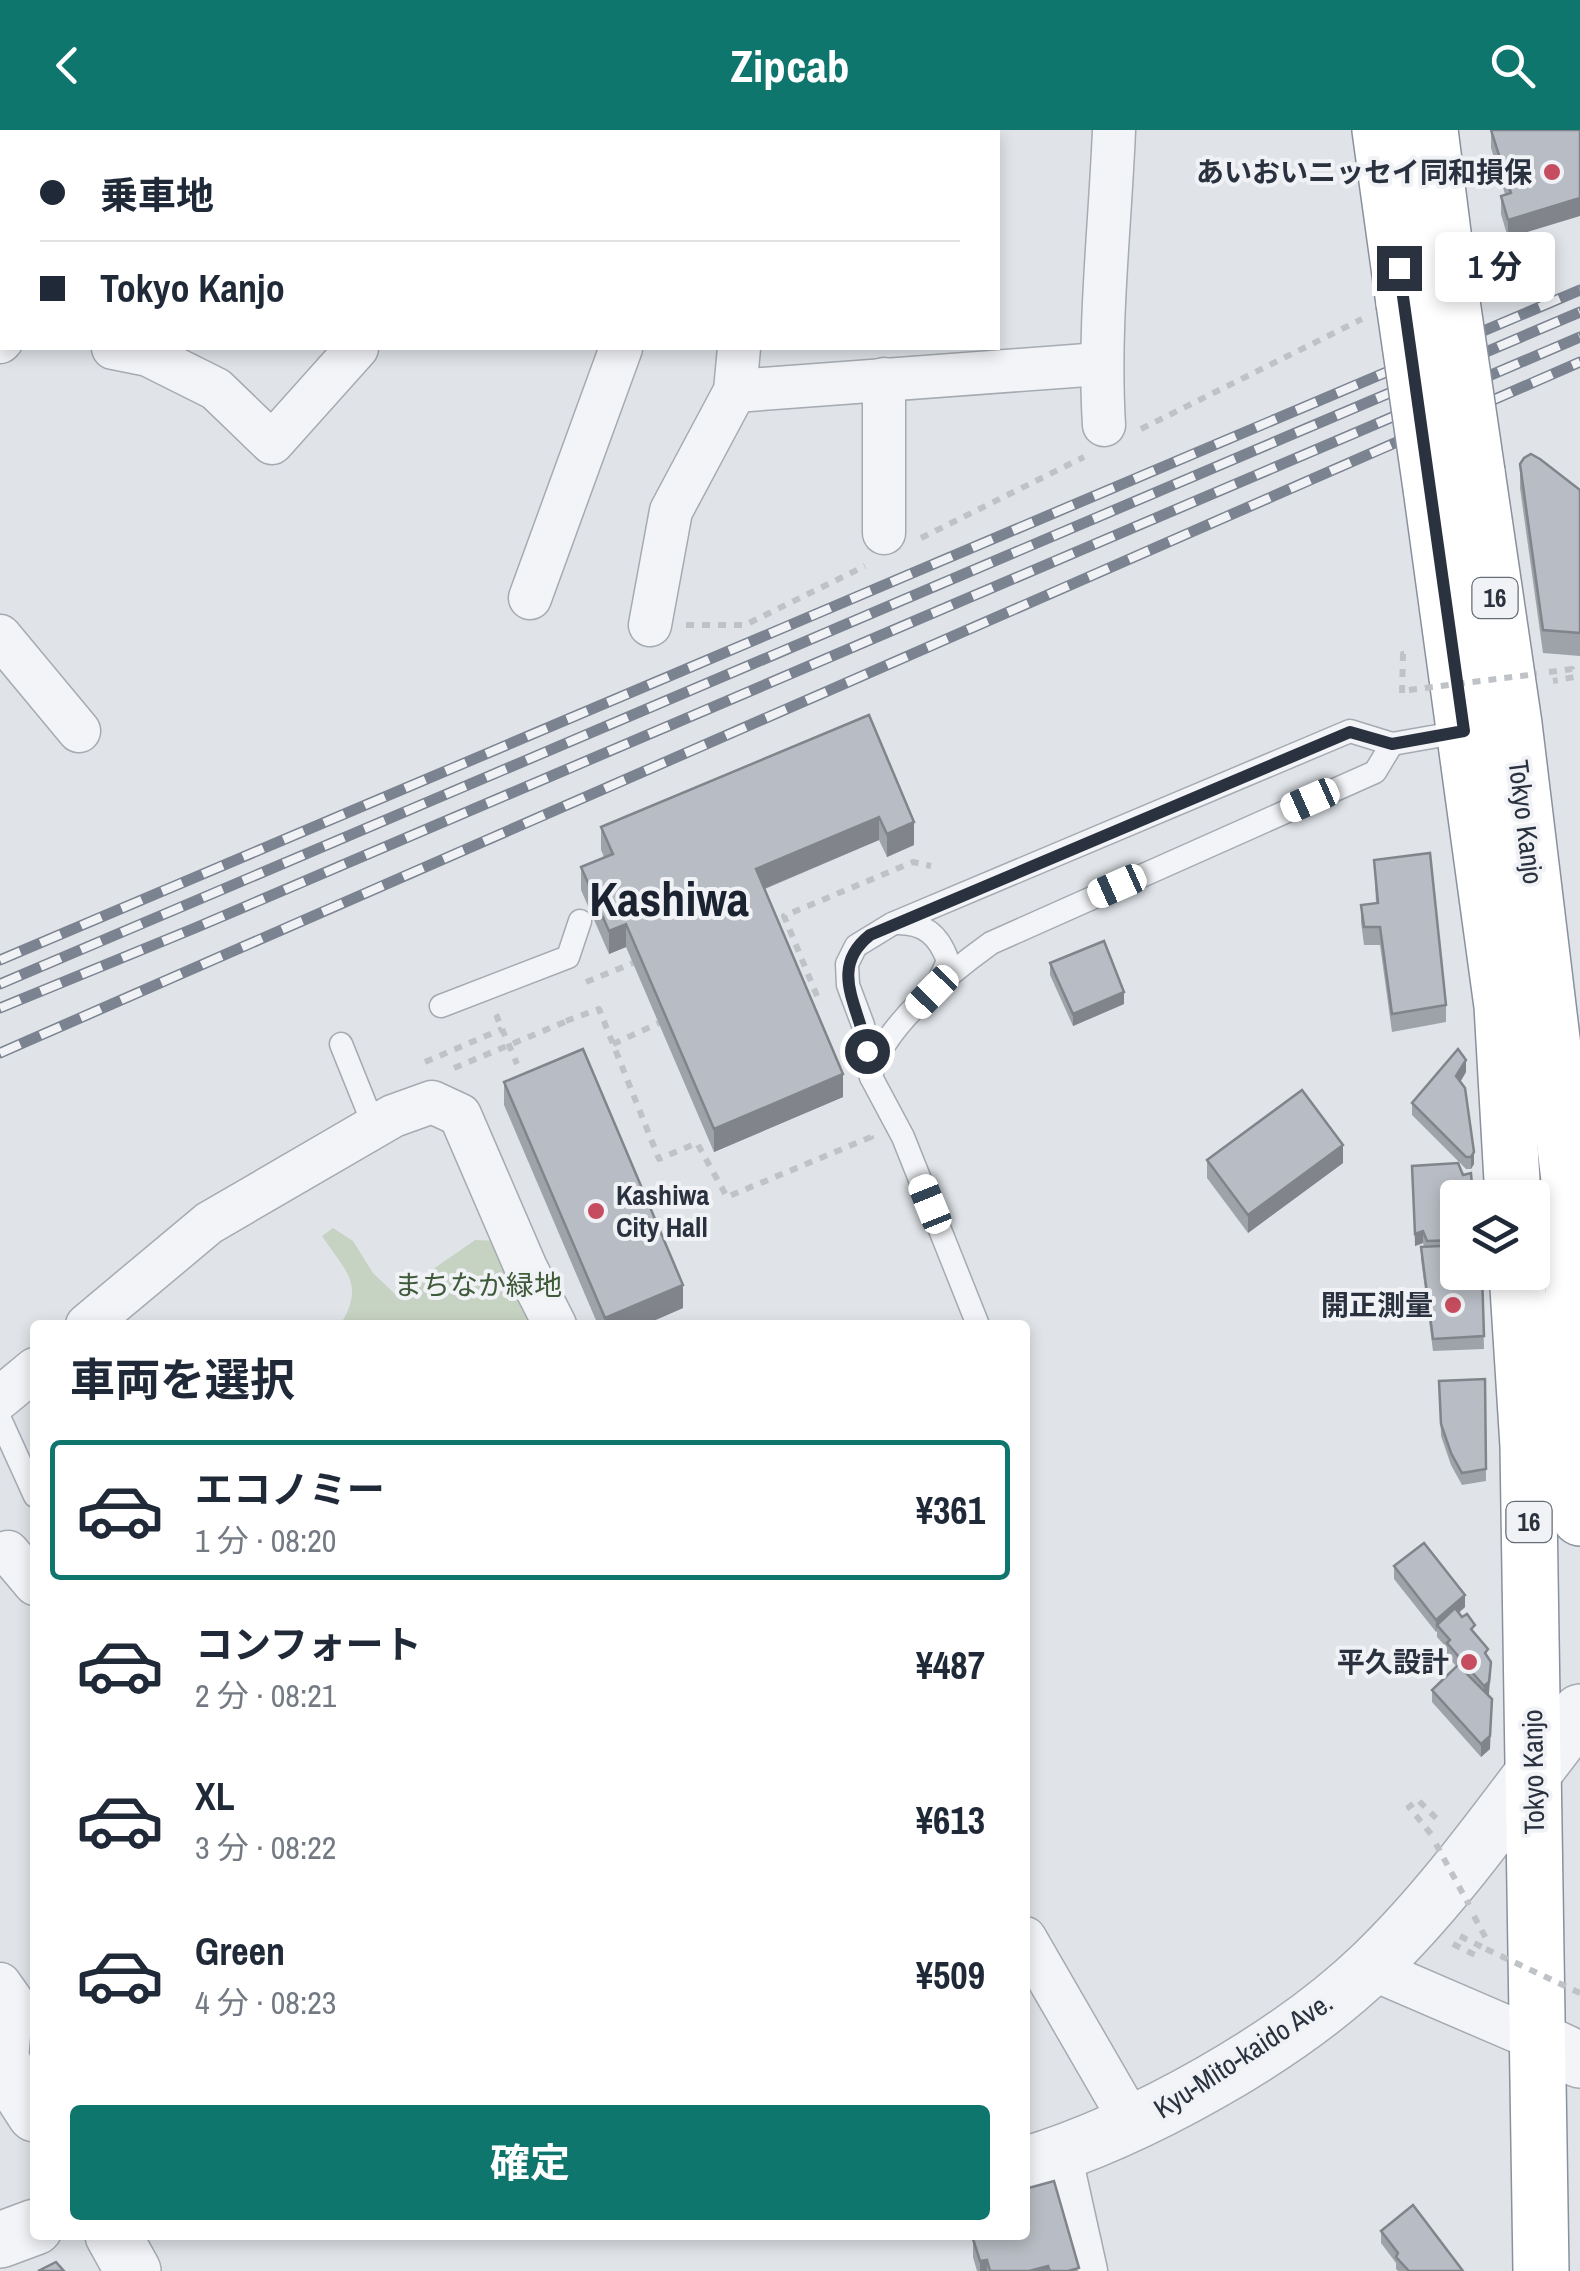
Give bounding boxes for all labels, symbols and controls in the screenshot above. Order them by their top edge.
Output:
text: Zipcab [731,35,849,96]
icon: back [40,38,95,93]
icon: search [1485,38,1540,93]
place label: あいおいニッセイ同和損保 [1196,153,1533,191]
marker: あいおいニッセイ同和損保 [1541,161,1563,183]
text: 乗車地 [100,170,214,221]
callout: 1 分 [1434,233,1554,303]
text: 1 分 [1468,245,1522,288]
route end [1377,246,1422,291]
text: Tokyo Kanjo [100,263,285,314]
road number: 16 [1472,578,1518,618]
street label: Tokyo Kanjo [1500,758,1552,886]
car [1276,774,1344,826]
car [1083,860,1151,912]
district label: Kashiwa [589,866,749,931]
car [900,960,964,1024]
route start [845,1029,890,1074]
car [905,1171,955,1237]
place label: Kashiwa City Hall [616,1176,709,1246]
map controls [1440,1180,1550,1290]
button: layers [1440,1180,1550,1290]
marker: Kashiwa City Hall [585,1200,607,1222]
park label: まちなか緑地 [394,1266,562,1304]
place label: 開正測量 [1321,1286,1433,1324]
marker: 開正測量 [1442,1294,1464,1316]
text: 車両を選択 [70,1349,295,1410]
text: エコノミー [195,1464,385,1515]
icon: car [75,1465,165,1555]
text: ¥361 [916,1485,985,1536]
road number: 16 [1506,1502,1552,1542]
text: 1 分 · 08:20 [195,1519,336,1562]
text: コンフォート [195,1619,422,1670]
icon: car [75,1620,165,1710]
text: ¥487 [916,1640,985,1691]
place label: 平久設計 [1337,1643,1449,1681]
marker: 平久設計 [1458,1651,1480,1673]
text: 2 分 · 08:21 [195,1674,336,1717]
street label: Tokyo Kanjo [1513,1709,1553,1835]
text: XL [195,1771,235,1822]
icon: car [75,1775,165,1865]
text: ¥613 [916,1795,985,1846]
text: 3 分 · 08:22 [195,1826,336,1869]
text: Green [195,1926,285,1977]
icon: car [75,1930,165,2020]
text: ¥509 [916,1950,985,2001]
text: 4 分 · 08:23 [195,1981,336,2024]
street label: Kyu-Mito-kaido Ave. [1146,1983,1340,2127]
button: 確定 [70,2105,990,2220]

